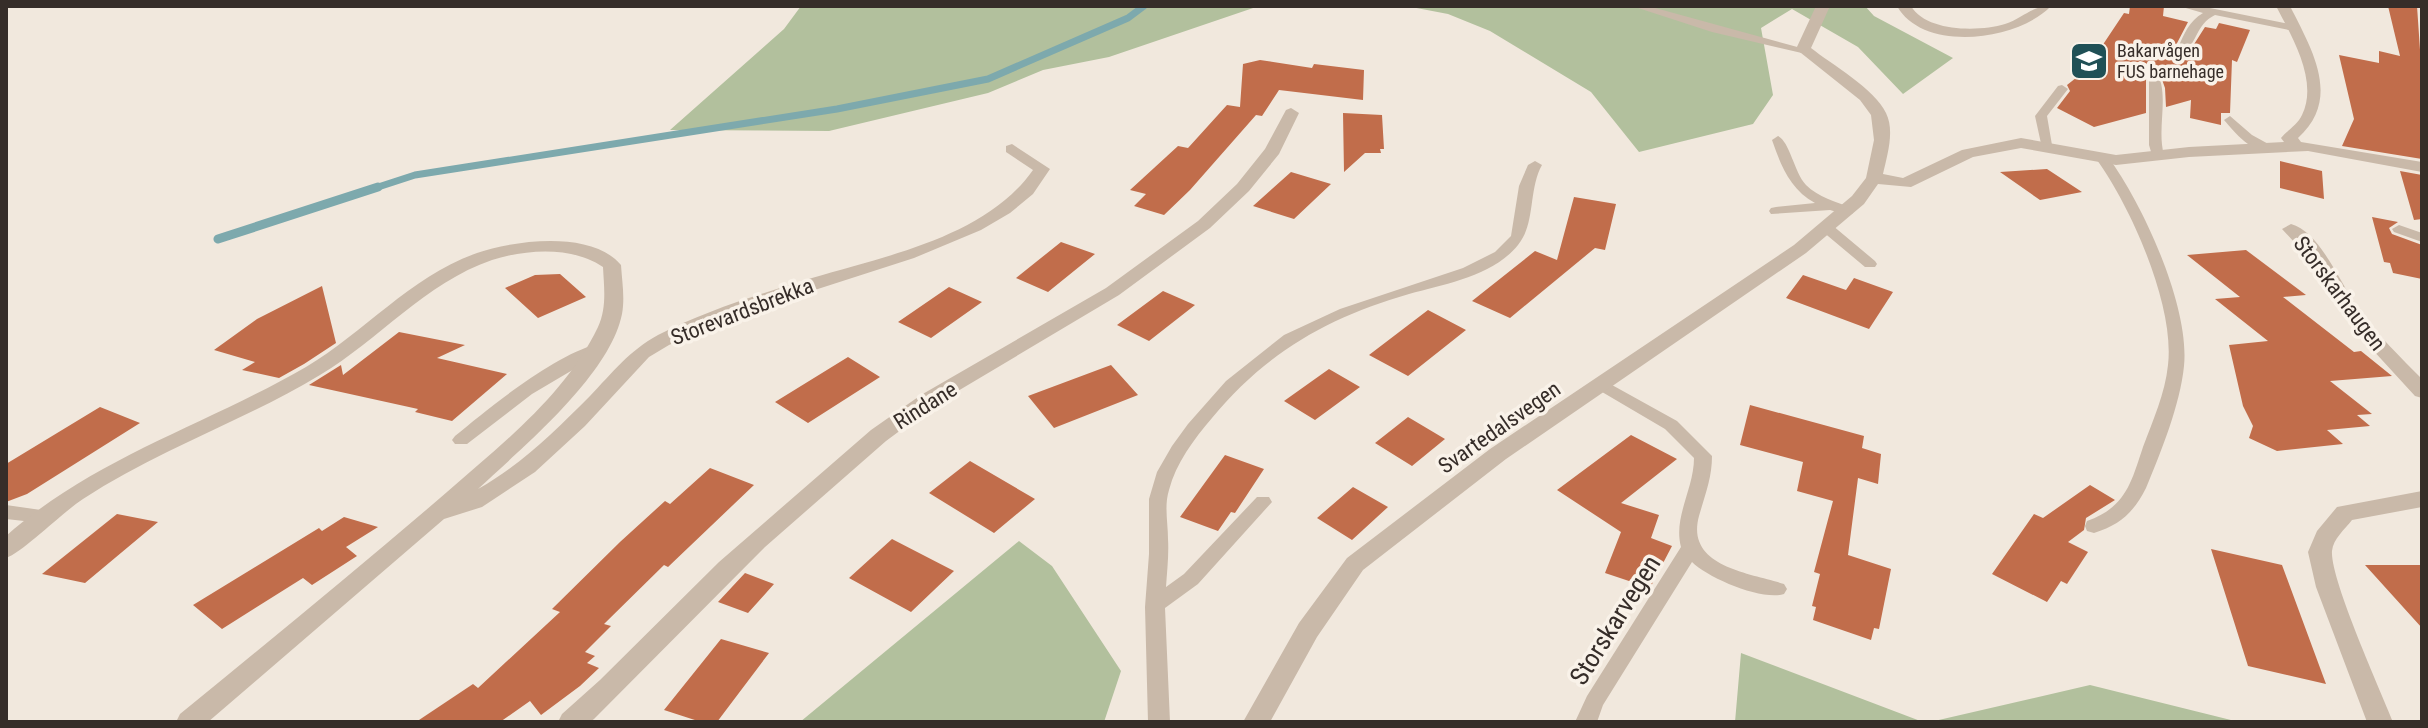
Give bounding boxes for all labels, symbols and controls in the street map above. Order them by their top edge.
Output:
school or university icon: Bakarvågen FUS barnehage [2068,40,2110,82]
place label: Bakarvågen FUS barnehage [2117,40,2224,82]
street label: Storskarhaugen [2289,231,2391,355]
street label: Storevardsbrekka [667,273,817,350]
street label: Rindane [889,376,961,435]
street label: Svartedalsvegen [1433,376,1565,479]
street label: Storskarvegen [1563,550,1667,690]

